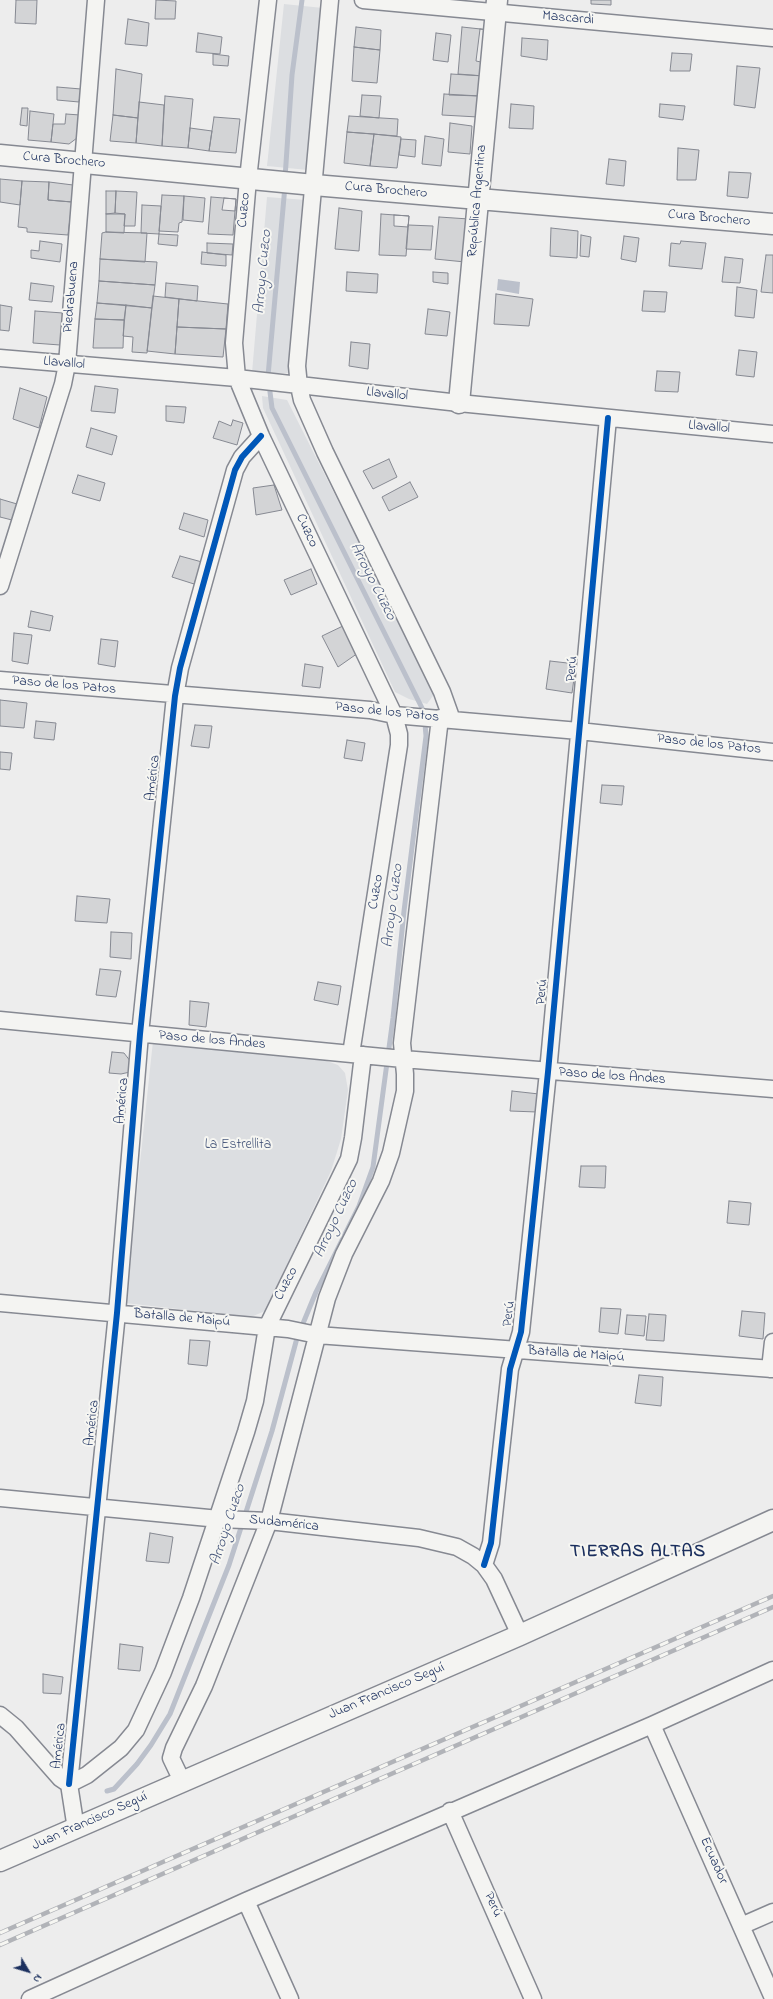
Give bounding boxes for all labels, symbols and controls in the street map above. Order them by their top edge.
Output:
street label: Mascardi [542,8,594,30]
street label: República Argentina [465,144,491,258]
street label: Cura Brochero [22,149,106,173]
street label: Cura Brochero [344,179,428,203]
street label: Cuzco [235,192,255,228]
street label: Cura Brochero [667,207,751,231]
water label: Arroyo Cuzco [251,229,277,315]
street label: Piedrabuena [60,260,84,334]
street label: Llavallol [42,354,86,374]
street label: Llavallol [365,384,409,406]
street label: Llavallol [687,418,731,438]
street label: Cuzco [291,512,321,550]
water label: Arroyo Cuzco [345,540,399,624]
street label: Perú [564,655,582,683]
street label: Paso de los Patos [11,673,117,699]
street label: Paso de los Patos [334,699,440,727]
street label: Paso de los Patos [656,731,762,759]
street label: América [143,754,165,802]
water label: Arroyo Cuzco [380,863,408,949]
street label: Cuzco [366,873,388,911]
street label: Perú [534,978,552,1006]
street label: Paso de los Andes [158,1028,266,1054]
street label: Paso de los Andes [558,1065,666,1089]
street label: América [113,1077,133,1125]
park label: La Estrellita [205,1138,271,1154]
water label: Arroyo Cuzco [311,1177,363,1261]
street label: Cuzco [272,1265,302,1303]
street label: Perú [500,1300,520,1328]
street label: Batalla de Maipú [133,1306,231,1332]
street label: Batalla de Maipú [527,1343,625,1367]
street label: América [82,1399,104,1447]
water label: Arroyo Cuzco [207,1482,251,1568]
street label: Sudamérica [248,1512,320,1536]
district label: TIERRAS ALTAS [570,1542,706,1564]
street label: Juan Francisco Seguí [326,1660,448,1724]
street label: América [49,1722,71,1770]
street label: Juan Francisco Seguí [30,1789,150,1855]
street label: Ecuador [695,1835,731,1887]
street label: Perú [479,1890,505,1920]
north arrow [8,1951,48,1991]
text: N [29,1971,46,1986]

